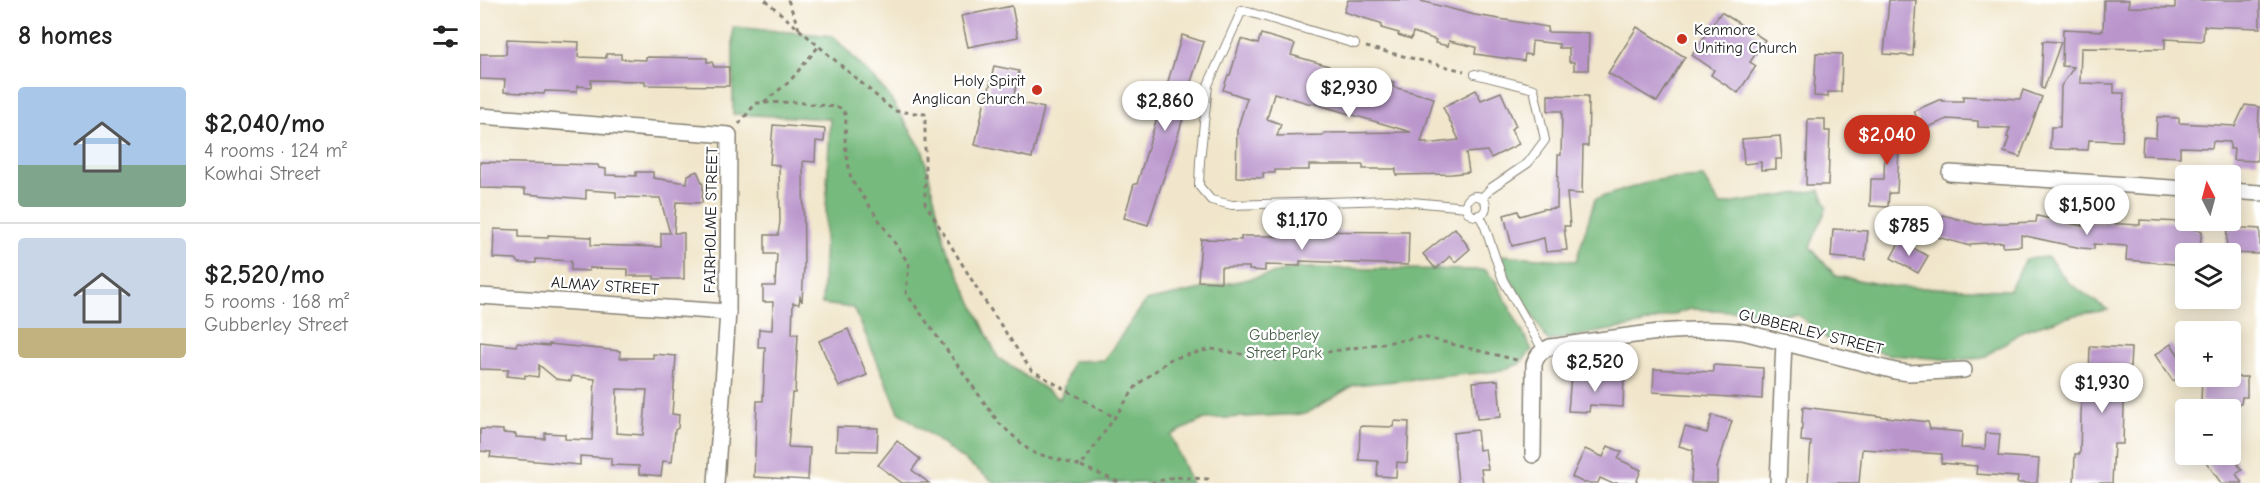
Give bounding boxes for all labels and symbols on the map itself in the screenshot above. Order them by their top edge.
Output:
place label: Kenmore Uniting Church [1694,21,1797,57]
marker: Kenmore Uniting Church [1675,32,1689,46]
pin: $2,930 [1300,68,1398,119]
place label: Holy Spirit Anglican Church [912,72,1025,108]
pin: $2,860 [1116,81,1214,132]
marker: Holy Spirit Anglican Church [1030,83,1044,97]
pin: $2,040 [1838,115,1936,166]
street label: FAIRHOLME STREET [701,146,721,294]
north arrow [2175,165,2241,231]
pin: $1,500 [2038,185,2136,236]
pin: $1,170 [1253,200,1351,251]
pin: $785 [1873,206,1945,257]
street label: ALMAY STREET [550,273,660,299]
street label: GUBBERLEY STREET [1737,305,1886,359]
park label: Gubberley Street Park [1246,326,1322,362]
pin: $2,520 [1546,342,1644,393]
pin: $1,930 [2053,363,2151,414]

